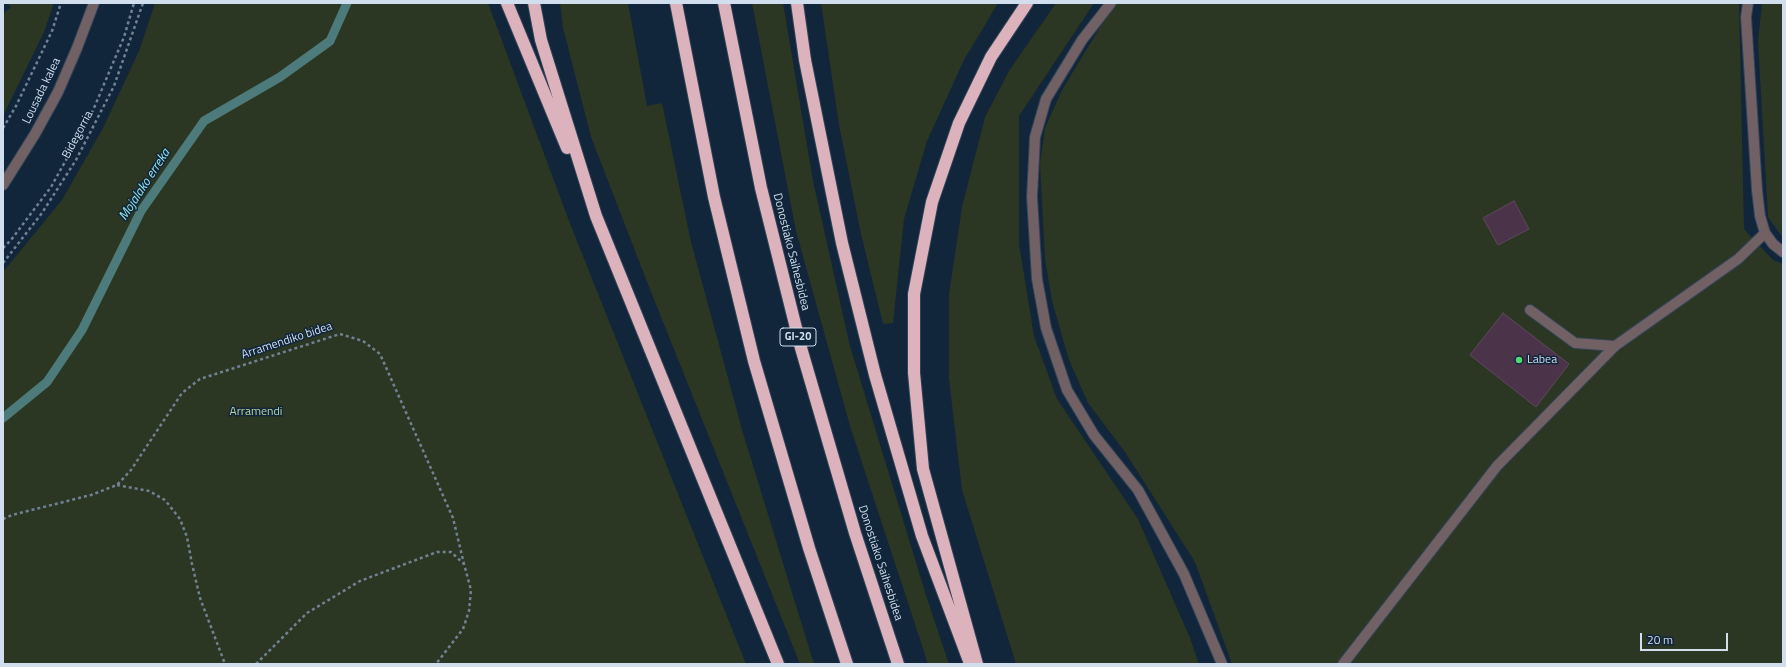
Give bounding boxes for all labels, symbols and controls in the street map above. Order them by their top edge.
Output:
street label: Lousada kalea [20,56,64,126]
street label: Bidegorria [59,109,97,161]
water label: Mojalako erreka [116,146,174,224]
street label: Donostiako Saihesbidea [769,192,813,312]
street label: Arramendiko bidea [240,319,334,363]
road number: GI-20 [780,328,816,346]
place label: Labea [1527,353,1557,367]
marker: Labea [1514,355,1524,365]
park label: Arramendi [230,405,282,419]
street label: Donostiako Saihesbidea [855,504,905,622]
scale bar [1642,625,1730,651]
text: 20 m [1647,630,1673,649]

